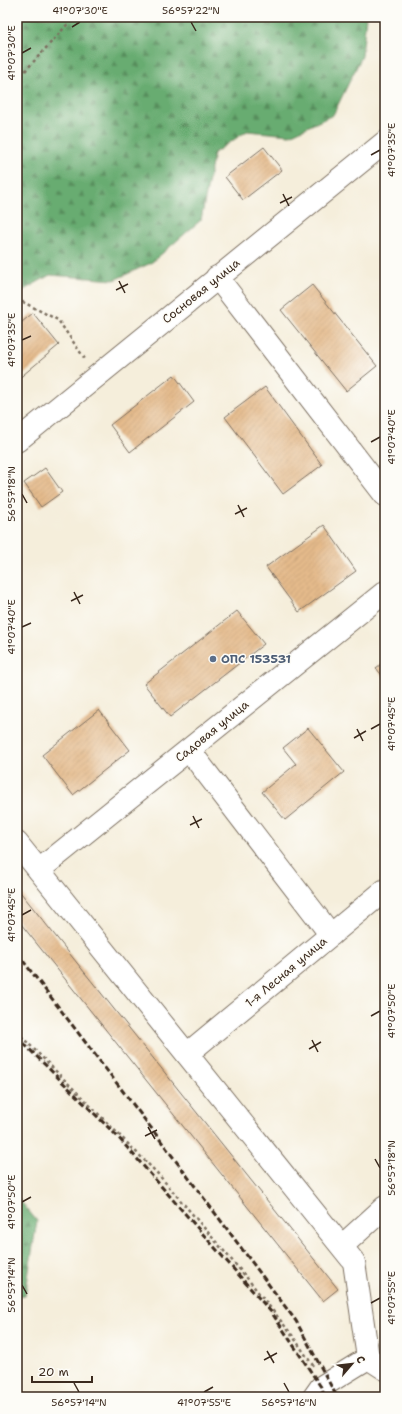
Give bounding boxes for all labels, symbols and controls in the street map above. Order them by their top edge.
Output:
text: 41°07'30"E [52,4,108,17]
text: 56°57'22"N [162,4,220,17]
text: 41°07'30"E [5,25,18,81]
text: 41°07'35"E [385,123,398,177]
street label: Сосновая улица [159,254,243,327]
text: 41°07'35"E [5,313,18,367]
text: 41°07'40"E [385,409,398,465]
text: 56°57'18"N [5,466,18,522]
text: 41°07'40"E [5,599,18,655]
place label: ОПС 153531 [221,651,291,667]
marker: ОПС 153531 [208,654,218,664]
street label: Садовая улица [172,696,252,766]
text: 41°07'45"E [385,697,398,751]
text: 41°07'45"E [5,888,18,942]
street label: 1-я Лесная улица [242,933,331,1011]
text: 41°07'50"E [385,983,398,1039]
text: 56°57'18"N [385,1140,398,1196]
text: 41°07'50"E [5,1174,18,1230]
text: 56°57'14"N [5,1257,18,1313]
text: 41°07'55"E [385,1271,398,1325]
north arrow [332,1344,372,1384]
text: С [352,1353,369,1366]
scale bar [32,1358,92,1384]
text: 20 m [38,1364,69,1380]
text: 56°57'14"N [51,1396,107,1409]
text: 41°07'55"E [177,1396,231,1409]
text: 56°57'16"N [261,1396,317,1409]

